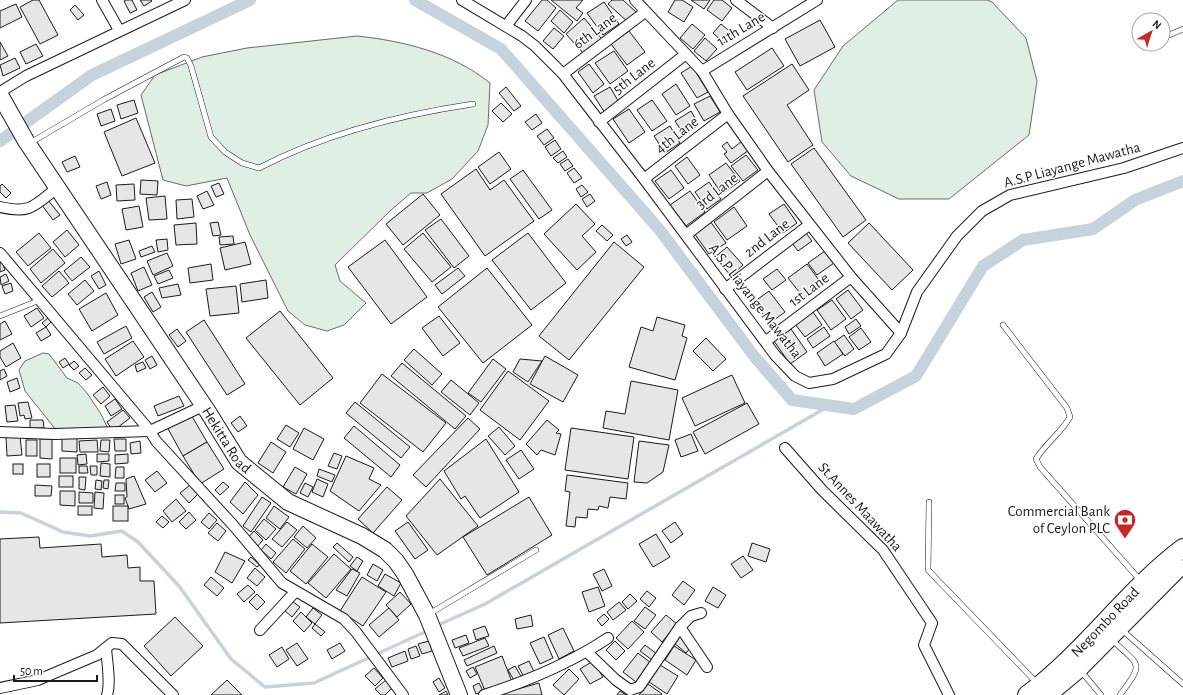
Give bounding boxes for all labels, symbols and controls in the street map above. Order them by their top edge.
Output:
street label: 11th Lane [714,9,768,49]
street label: 6th Lane [571,10,619,52]
north arrow [1131,12,1171,52]
text: N [1151,18,1163,31]
street label: 5th Lane [610,55,658,97]
street label: 4th Lane [653,114,701,156]
street label: A.S.P Liayange Mawatha [1002,140,1142,190]
street label: 3rd Lane [693,170,741,212]
street label: 2nd Lane [742,216,792,260]
street label: A.S.P Liayange Mawatha [706,241,804,361]
street label: 1st Lane [786,270,832,310]
street label: Hekitta Road [199,404,254,476]
street label: St.Annes Maawatha [815,460,905,554]
place label: Commercial Bank of Ceylon PLC [1008,504,1110,536]
bank icon: Commercial Bank of Ceylon PLC [1112,507,1138,540]
street label: Negombo Road [1068,584,1142,660]
scale bar [14,657,97,683]
text: 50 m [20,665,43,677]

